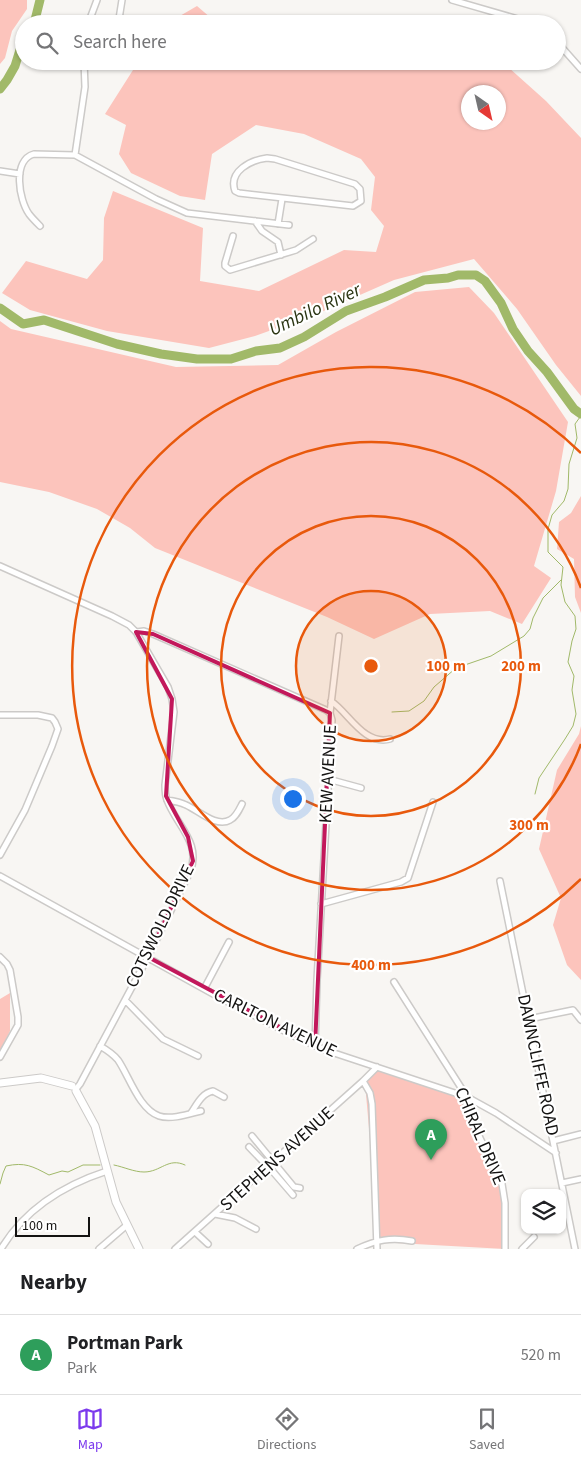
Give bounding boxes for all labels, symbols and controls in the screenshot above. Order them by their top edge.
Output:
search box [15,15,566,70]
icon: search [33,29,61,57]
text: Search here [73,29,167,56]
north arrow [461,85,506,130]
water label: Umbilo River [264,276,367,343]
text: 100 m [426,656,466,677]
text: 200 m [501,656,541,677]
centre of rings [362,657,380,675]
street label: KEW AVENUE [313,724,343,824]
your location [280,786,306,812]
text: 300 m [509,815,549,836]
street label: COTSWOLD DRIVE [119,860,201,992]
text: 400 m [351,955,391,976]
street label: CARLTON AVENUE [209,982,341,1064]
street label: DAWNCLIFFE ROAD [511,992,565,1138]
street label: CHIRAL DRIVE [448,1083,512,1189]
street label: STEPHENS AVENUE [215,1101,339,1217]
pin: A [415,1119,447,1160]
map controls [521,1189,566,1234]
button: layers [521,1189,566,1234]
scale bar [15,1214,90,1237]
text: 100 m [22,1216,57,1236]
text: Nearby [20,1267,87,1297]
text: Portman Park [67,1330,183,1357]
text: A [31,1344,41,1366]
text: 520 m [521,1344,561,1366]
text: Park [67,1357,97,1379]
tab: Map [76,1405,104,1455]
tab: Directions [257,1405,316,1455]
tab: Saved [469,1405,505,1455]

